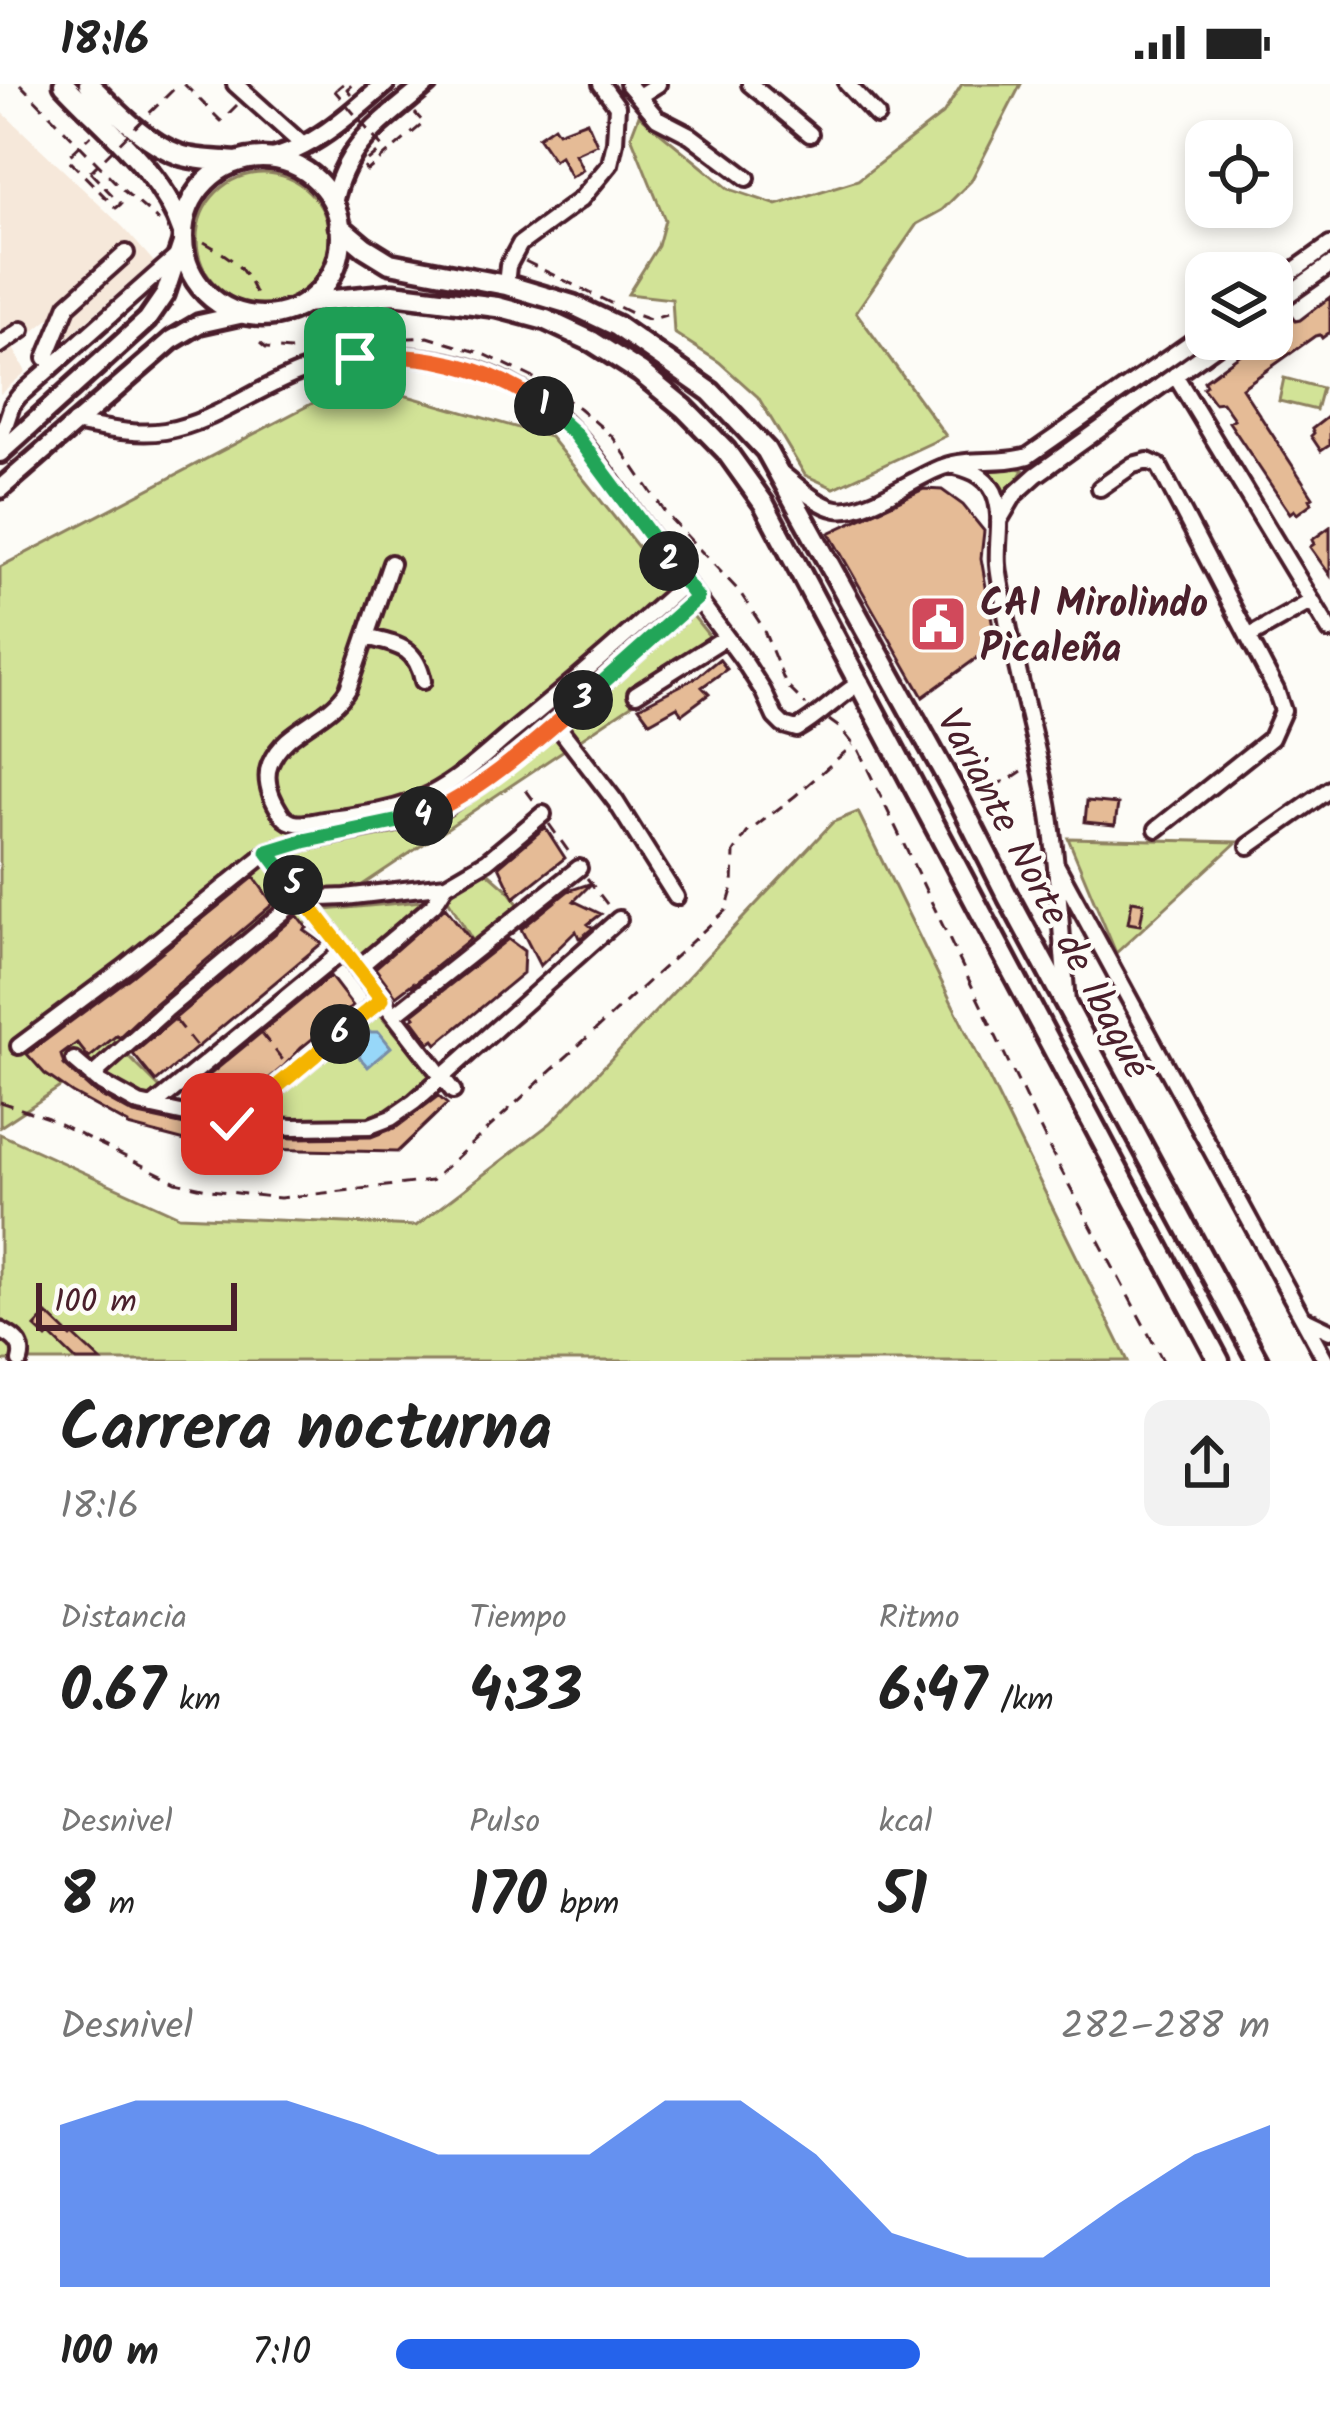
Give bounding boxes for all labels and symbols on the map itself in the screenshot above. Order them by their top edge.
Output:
pin [304,307,406,409]
pin: 1 [514,376,574,436]
pin: 2 [639,531,699,591]
place label: CAI Mirolindo Picaleña [980,575,1208,682]
public building icon: CAI Mirolindo Picaleña [907,593,969,655]
pin: 3 [553,670,613,730]
street label: Variante Norte de Ibagué [917,699,1166,1093]
pin: 4 [393,786,453,846]
pin: 5 [263,855,323,915]
pin: 6 [310,1004,370,1064]
pin [181,1073,283,1175]
scale bar [36,1277,237,1330]

